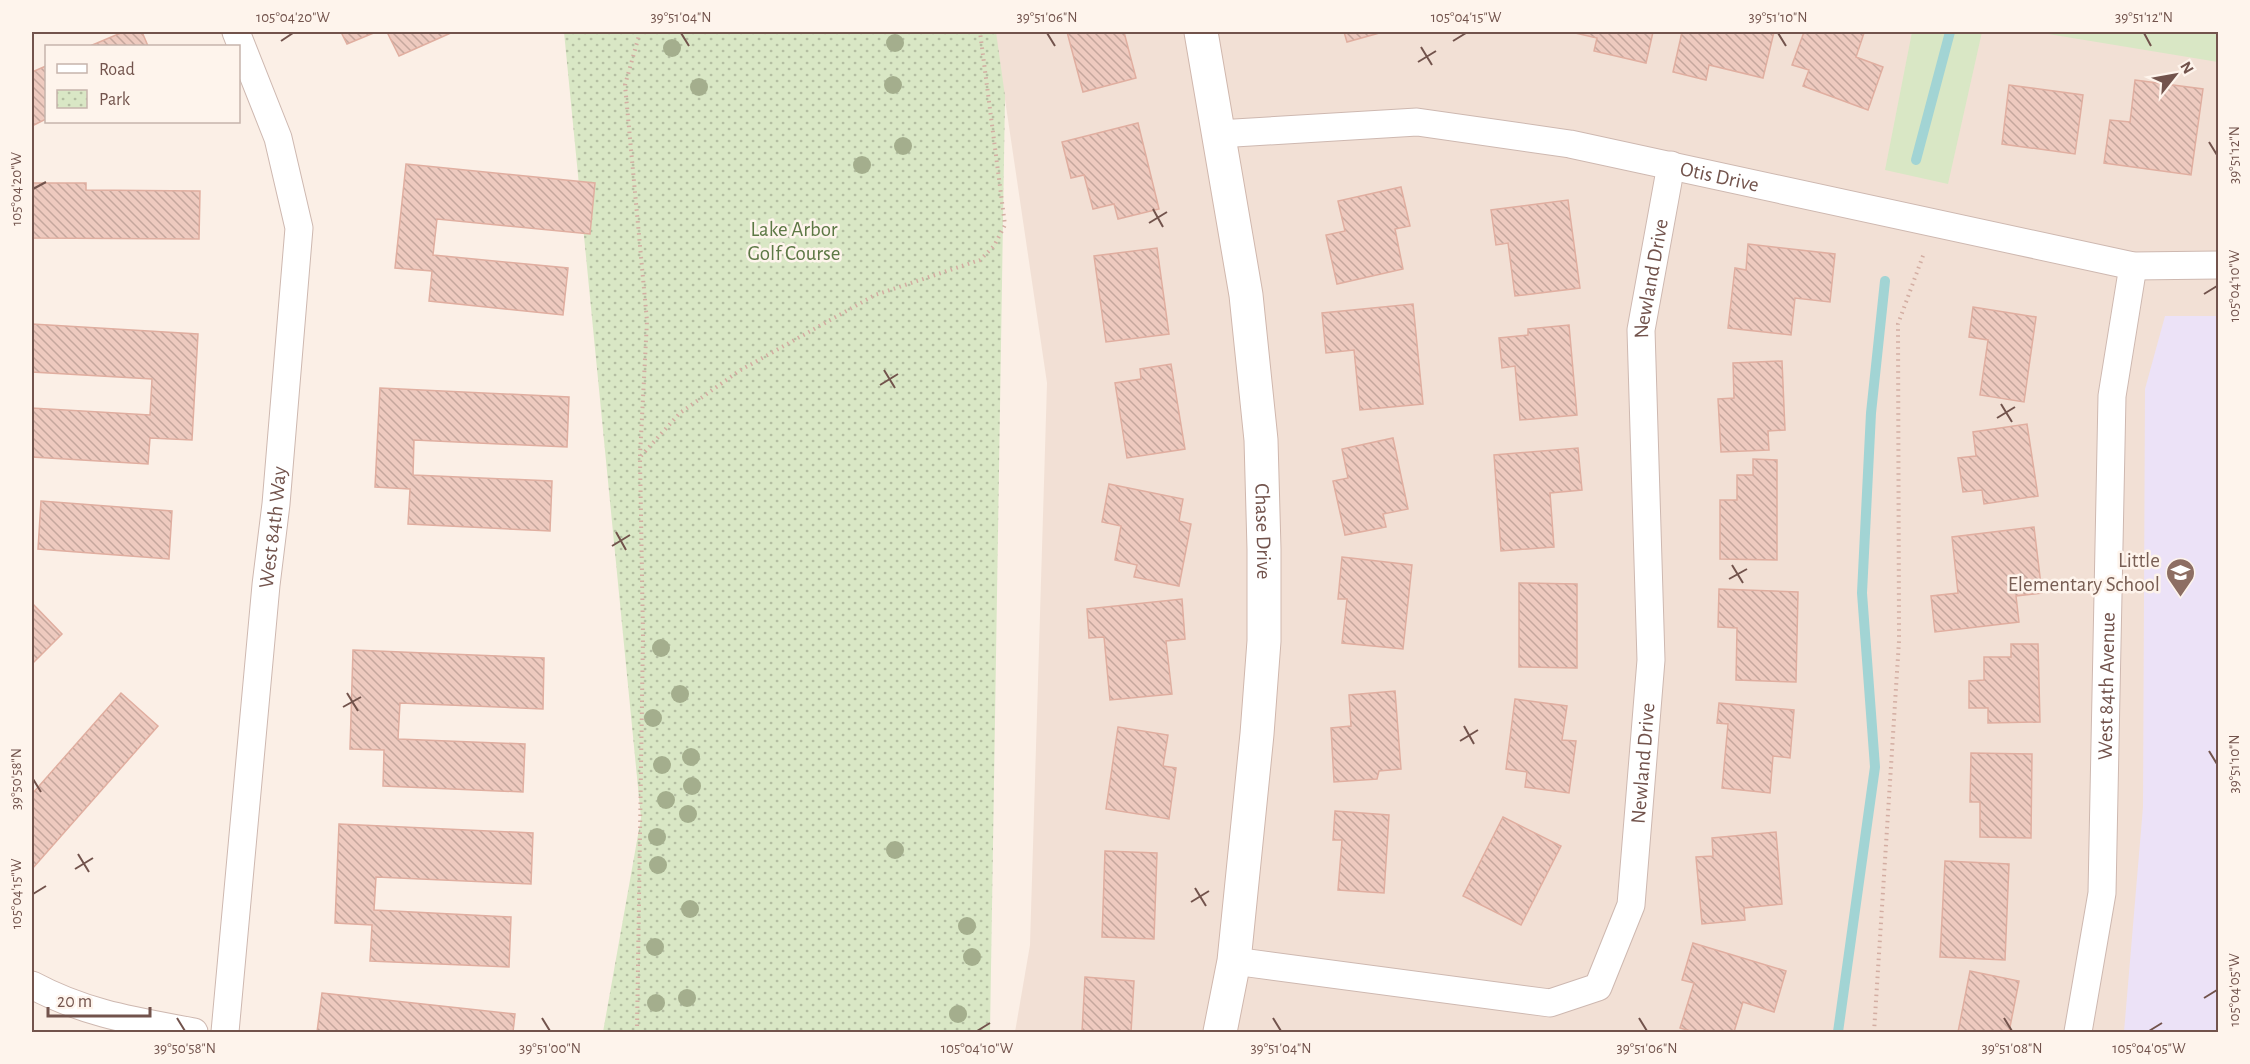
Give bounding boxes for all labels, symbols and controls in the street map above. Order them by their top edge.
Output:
text: 105°04'20"W [256,10,331,25]
text: 39°51'04"N [650,10,712,25]
text: 39°51'06"N [1017,10,1077,25]
text: 105°04'15"W [1431,10,1502,25]
text: 39°51'10"N [1748,10,1808,25]
text: 39°51'12"N [2115,10,2173,25]
legend [45,45,240,123]
north arrow [2145,45,2205,105]
text: N [2177,59,2197,77]
text: Road [99,61,135,79]
text: Park [99,91,131,109]
text: 39°51'12"N [2227,126,2242,184]
text: 105°04'20"W [9,151,24,226]
street label: Otis Drive [1678,158,1761,195]
street label: Newland Drive [1630,217,1672,339]
park label: Lake Arbor Golf Course [747,219,841,264]
text: 105°04'10"W [2227,249,2242,322]
street label: West 84th Way [255,465,290,589]
street label: Chase Drive [1252,483,1275,579]
place label: Little Elementary School [2008,550,2160,595]
school or university icon: Little Elementary School [2165,556,2197,598]
street label: West 84th Avenue [2094,612,2118,760]
street label: Newland Drive [1627,702,1658,825]
text: 39°51'10"N [2227,734,2242,794]
text: 39°50'58"N [9,748,24,810]
text: 105°04'15"W [9,858,24,929]
text: 105°04'05"W [2227,953,2242,1027]
scale bar [48,980,150,1018]
text: 20 m [57,993,92,1011]
text: 39°50'58"N [154,1041,216,1056]
text: 39°51'00"N [519,1041,581,1056]
text: 105°04'10"W [941,1041,1014,1056]
text: 39°51'04"N [1250,1041,1312,1056]
text: 39°51'06"N [1617,1041,1677,1056]
text: 39°51'08"N [1981,1041,2043,1056]
text: 105°04'05"W [2112,1041,2186,1056]

